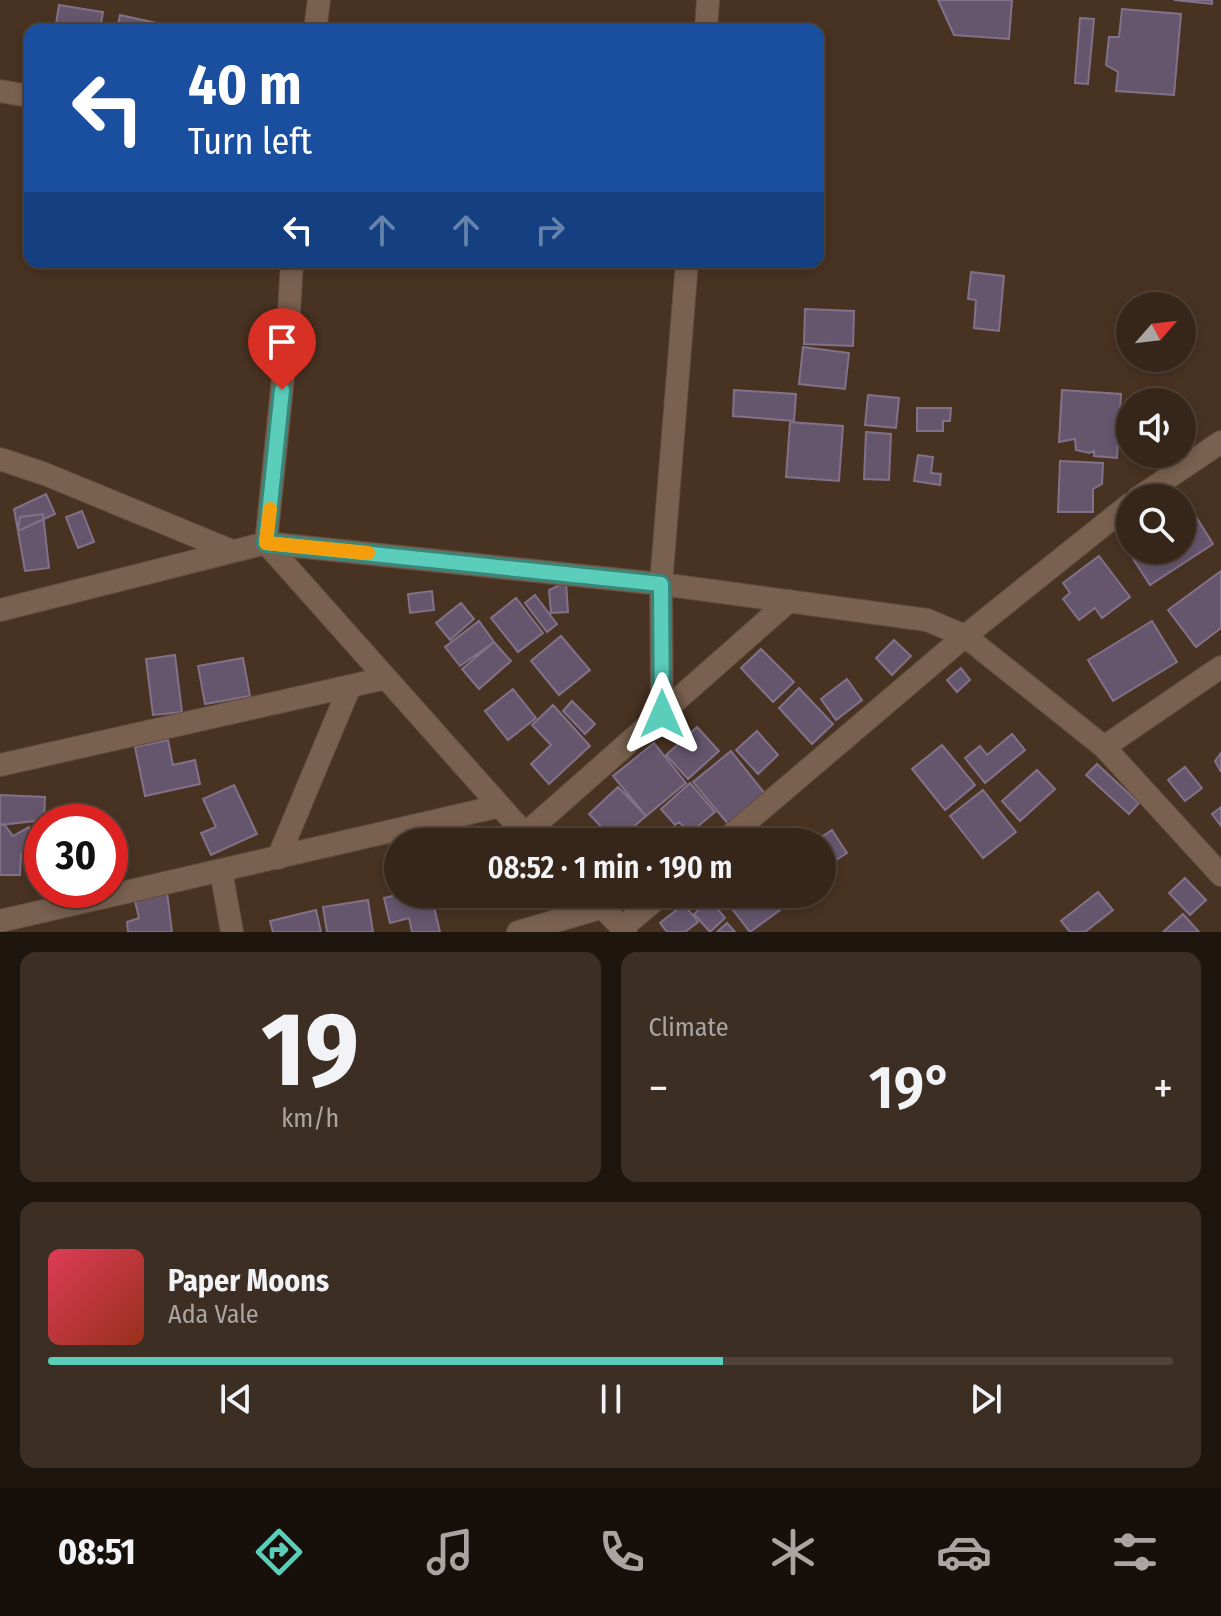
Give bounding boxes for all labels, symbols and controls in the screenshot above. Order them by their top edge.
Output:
text: 40 m [188,52,302,119]
icon: left [56,56,160,160]
text: Turn left [188,120,312,164]
icon: left [276,208,320,252]
icon: ahead [360,208,404,252]
icon: ahead [444,208,488,252]
icon: right [528,208,572,252]
north arrow [1116,292,1196,372]
map controls [1116,292,1196,564]
pin [248,308,316,390]
icon: arrive [260,320,304,364]
button: sound [1116,388,1196,468]
button: search [1116,484,1196,564]
position arrow [620,672,704,756]
speed limit sign: 30 [24,804,128,908]
text: 08:52 · 1 min · 190 m [488,850,732,886]
text: 19 [261,988,359,1113]
text: Climate [649,1012,729,1043]
text: 19° [869,1052,952,1124]
text: − [649,1062,668,1115]
text: + [1153,1062,1173,1115]
text: km/h [281,1103,339,1134]
text: Paper Moons [168,1263,329,1299]
text: Ada Vale [168,1299,259,1330]
icon: previous [214,1377,258,1421]
icon: pause [589,1377,633,1421]
icon: next [964,1377,1008,1421]
icon: directions [251,1524,307,1580]
icon: music [422,1524,478,1580]
icon: phone [594,1524,650,1580]
icon: climate [765,1524,821,1580]
icon: car [936,1524,992,1580]
icon: filters [1107,1524,1163,1580]
text: 08:51 [58,1530,136,1574]

